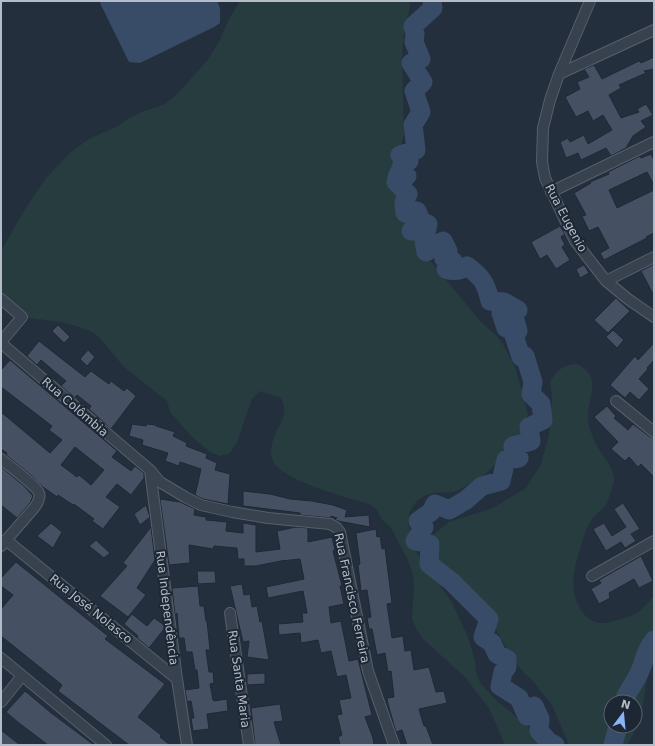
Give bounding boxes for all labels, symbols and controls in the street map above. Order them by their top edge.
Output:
street label: Rua Eugenio [542,182,590,254]
street label: Rua Colômbia [39,375,111,439]
street label: Rua Francisco Ferreira [331,532,373,664]
street label: Rua Independência [153,550,181,666]
street label: Rua José Nolasco [47,571,135,647]
street label: Rua Santa Maria [225,629,253,729]
north arrow [603,694,643,734]
text: N [619,697,632,712]

